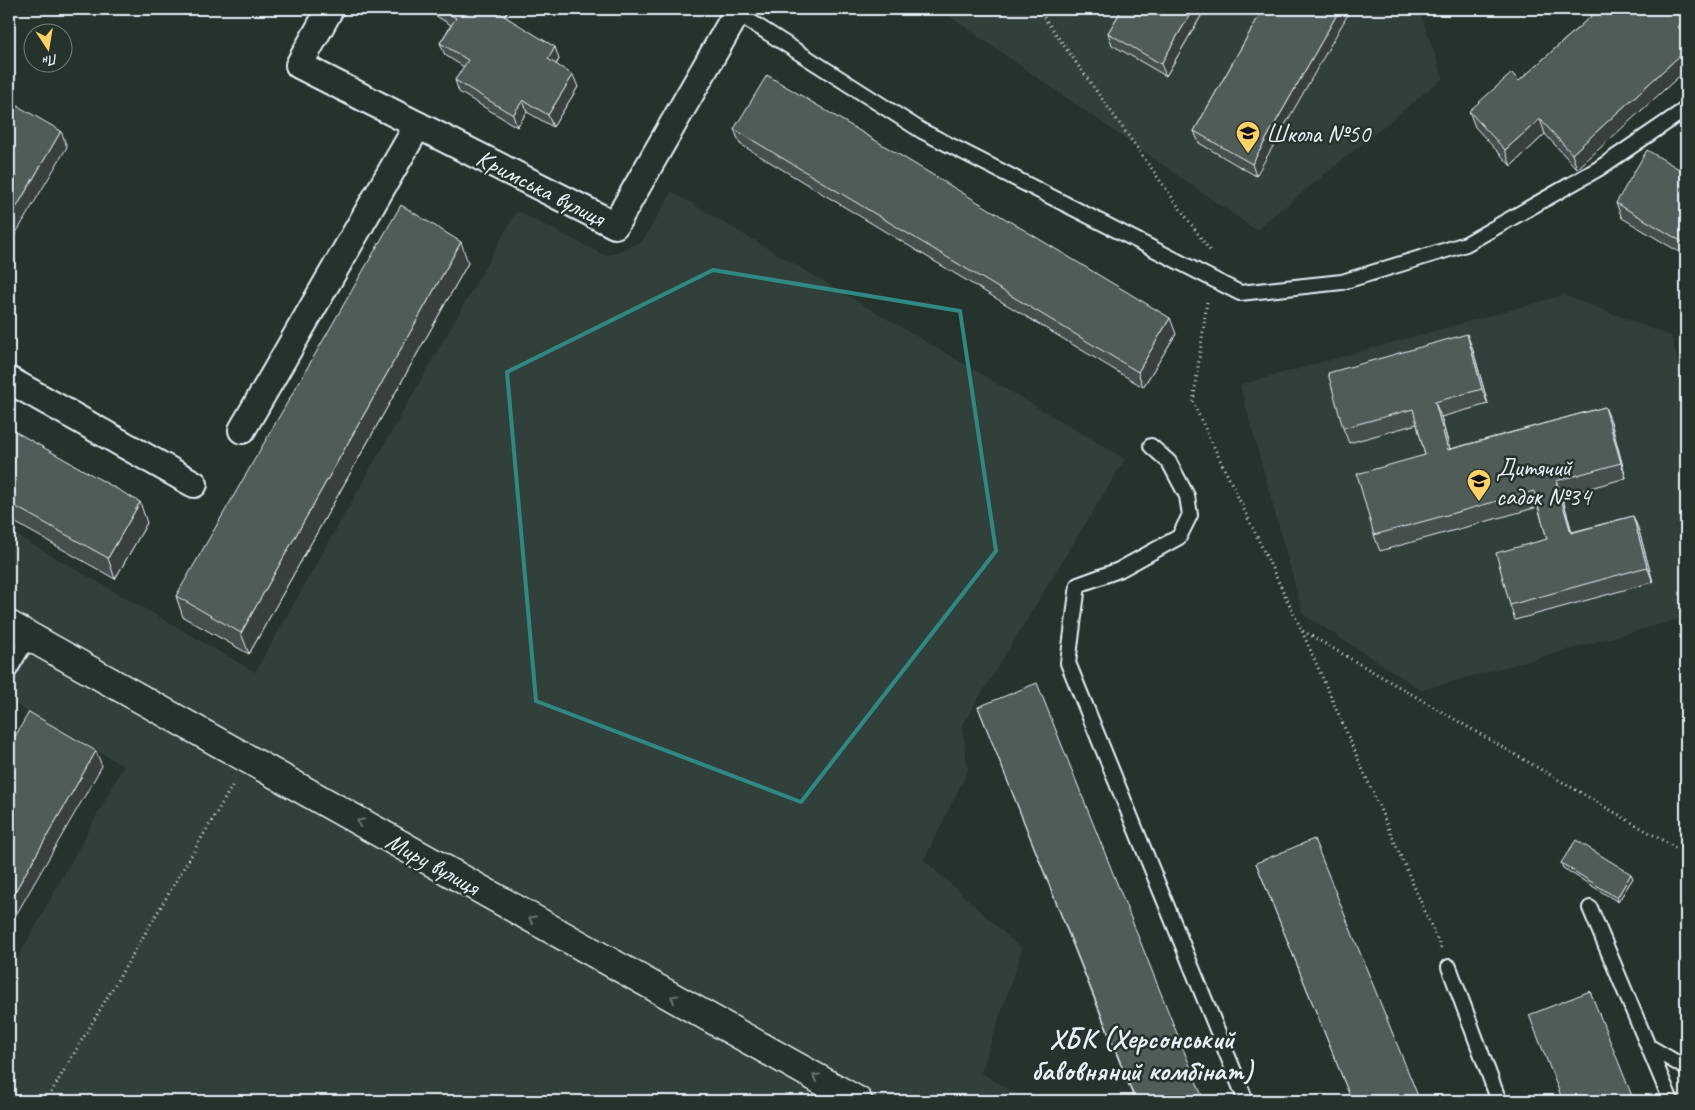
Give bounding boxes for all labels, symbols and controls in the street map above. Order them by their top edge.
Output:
north arrow [22,22,72,72]
text: Пн [41,50,60,70]
place label: Школа №50 [1266,118,1372,150]
school or university icon: Школа №50 [1235,120,1261,154]
street label: Кримська вулиця [471,142,612,235]
place label: Дитячий садок №34 [1496,452,1594,513]
school or university icon: Дитячий садок №34 [1466,468,1492,502]
one-way arrow [356,818,365,828]
street label: Миру вулиця [380,825,487,904]
one-way arrow [529,915,538,925]
one-way arrow [670,994,679,1004]
district label: ХБК (Херсонський бавовняний комбінат) [1031,1021,1254,1088]
one-way arrow [812,1074,821,1084]

